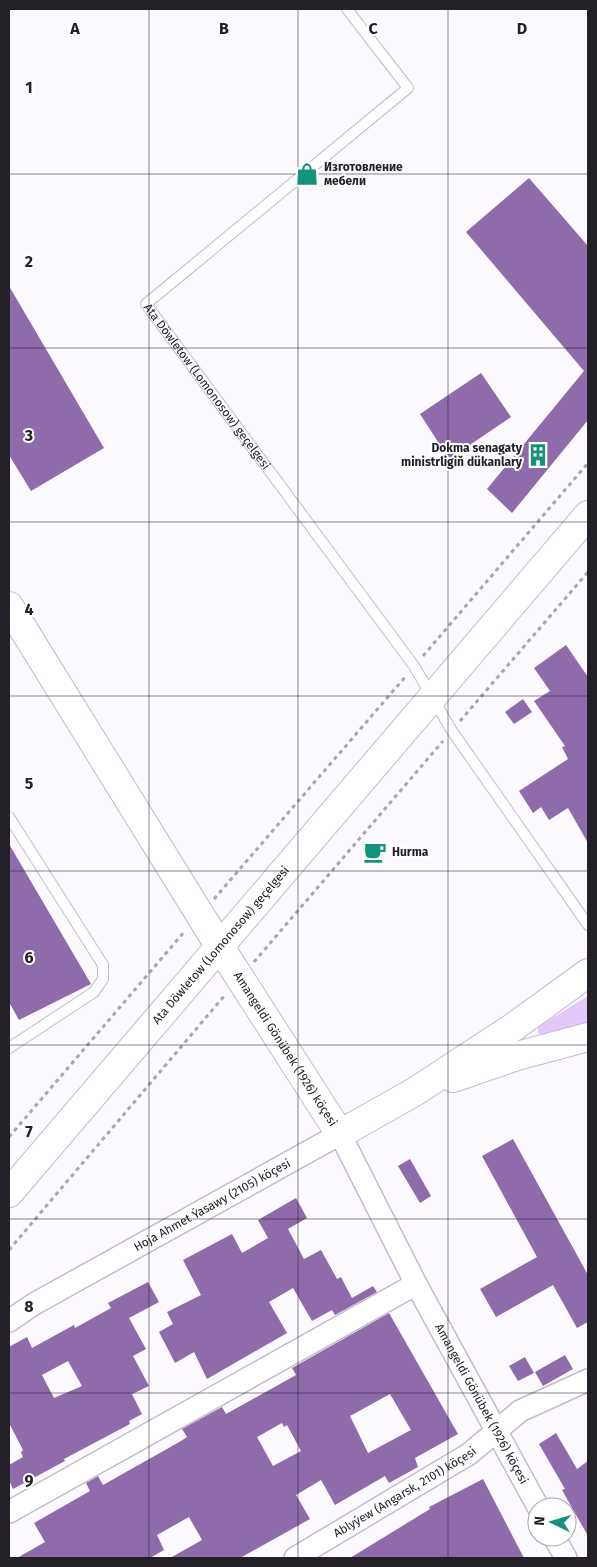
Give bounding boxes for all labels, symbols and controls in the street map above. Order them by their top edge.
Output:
text: A [69,19,80,38]
text: B [219,19,229,38]
text: C [368,19,378,38]
text: D [517,19,527,38]
text: 1 [25,78,33,97]
place label: Изготовление мебели [324,160,403,188]
shop icon: Изготовление мебели [294,161,320,187]
text: 2 [25,252,33,271]
street label: Ata Döwletow (Lomonosow) geçelgesi [141,301,273,472]
text: 3 [24,426,33,445]
place label: Dokma senagaty ministrligiň dükanlary [401,441,523,469]
building icon: Dokma senagaty ministrligiň dükanlary [525,442,551,468]
text: 4 [24,600,34,619]
text: 5 [25,774,34,793]
cafe icon: Hurma [362,839,388,865]
place label: Hurma [392,845,429,859]
street label: Ata Döwletow (Lomonosow) geçelgesi [149,863,292,1027]
text: 6 [24,948,34,967]
street label: Amangeldi Gönübek (1926) köçesi [231,969,340,1129]
text: 7 [25,1122,33,1141]
street label: Hoja Ahmet Ýasawy (2105) köçesi [131,1156,293,1254]
text: 8 [24,1297,34,1316]
street label: Amangeldi Gönübek (1926) köçesi [432,1321,531,1486]
street label: Ablyýew (Angarsk, 2101) köçesi [331,1444,479,1540]
text: 9 [25,1471,34,1490]
north arrow [527,1497,577,1547]
text: N [531,1516,548,1526]

